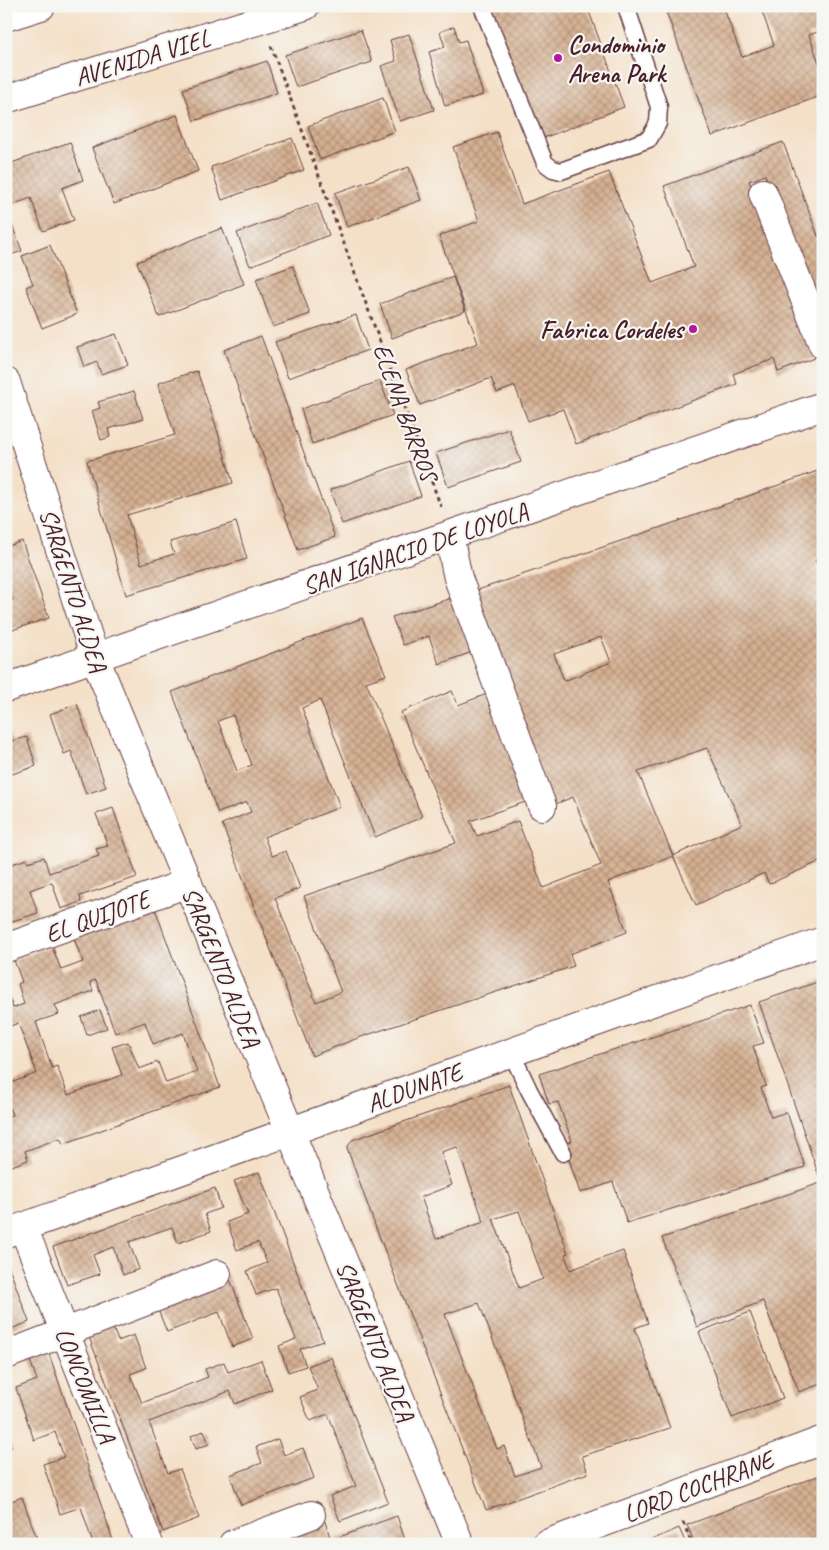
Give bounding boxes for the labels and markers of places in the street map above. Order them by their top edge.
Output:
place label: Condominio Arena Park [568,29,668,90]
marker: Condominio Arena Park [552,52,564,64]
place label: Fabrica Cordeles [540,314,685,346]
marker: Fabrica Cordeles [687,323,699,335]

